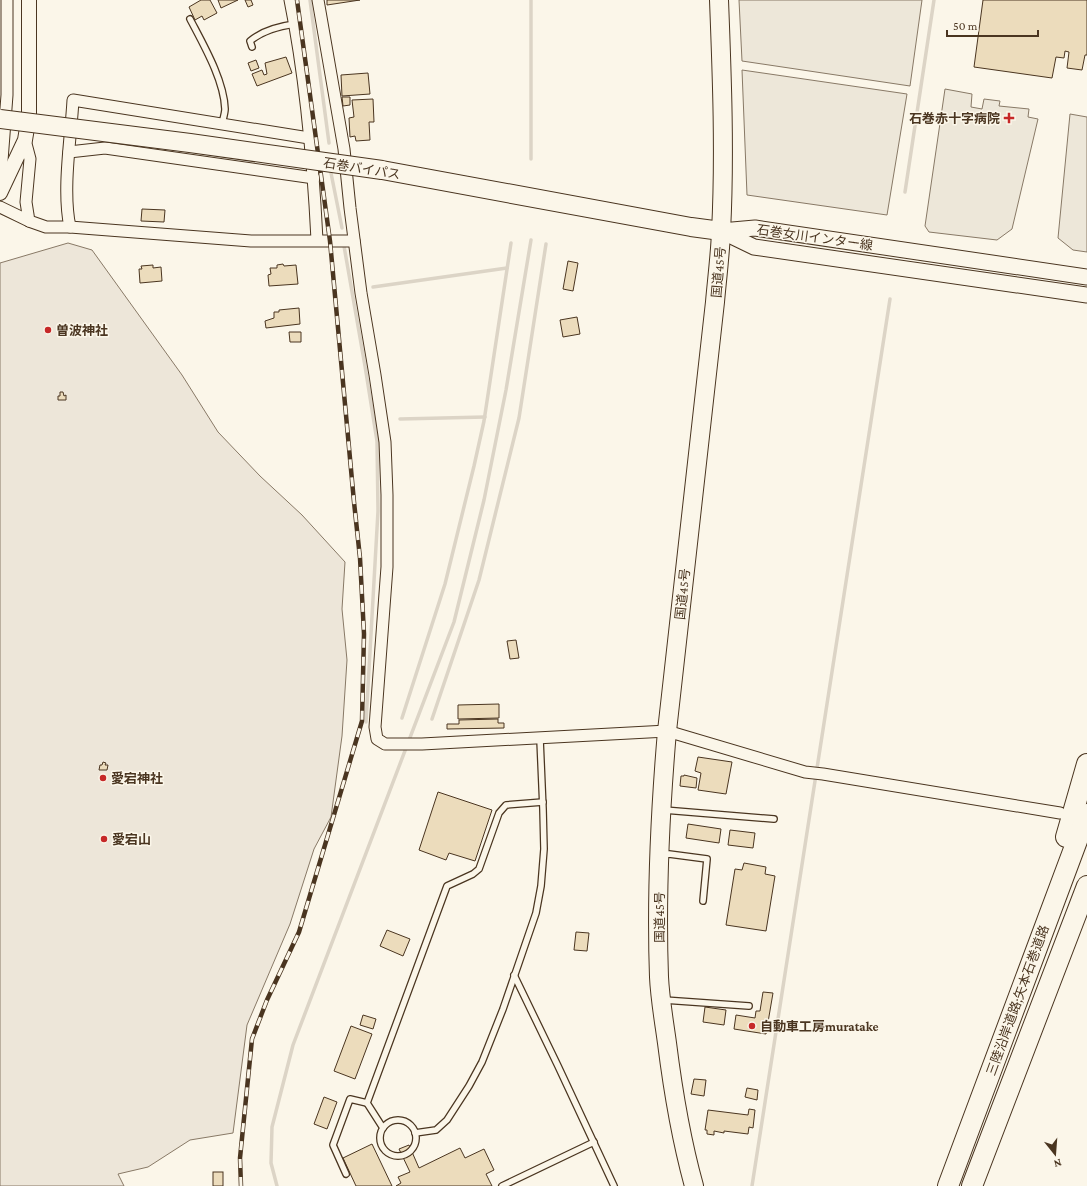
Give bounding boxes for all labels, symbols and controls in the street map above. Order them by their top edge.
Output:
scale bar [947,12,1038,38]
text: 50 m [953,19,978,33]
place label: 石巻赤十字病院 [909,111,1000,126]
marker: 石巻赤十字病院 [1003,112,1015,124]
street label: 石巻バイパス [322,155,401,182]
street label: 石巻女川インター線 [756,222,874,253]
street label: 国道45号 [709,246,728,298]
place label: 曽波神社 [56,323,108,338]
marker: 曽波神社 [43,325,53,335]
street label: 国道45号 [672,568,693,621]
place label: 愛宕神社 [111,771,163,786]
marker: 愛宕神社 [98,773,108,783]
place label: 愛宕山 [112,832,151,847]
marker: 愛宕山 [99,834,109,844]
street label: 国道45号 [652,891,667,943]
street label: 三陸沿岸道路;矢本石巻道路 [983,923,1052,1077]
place label: 自動車工房muratake [760,1019,879,1034]
marker: 自動車工房muratake [747,1021,757,1031]
north arrow [1035,1134,1075,1174]
text: N [1052,1157,1063,1171]

